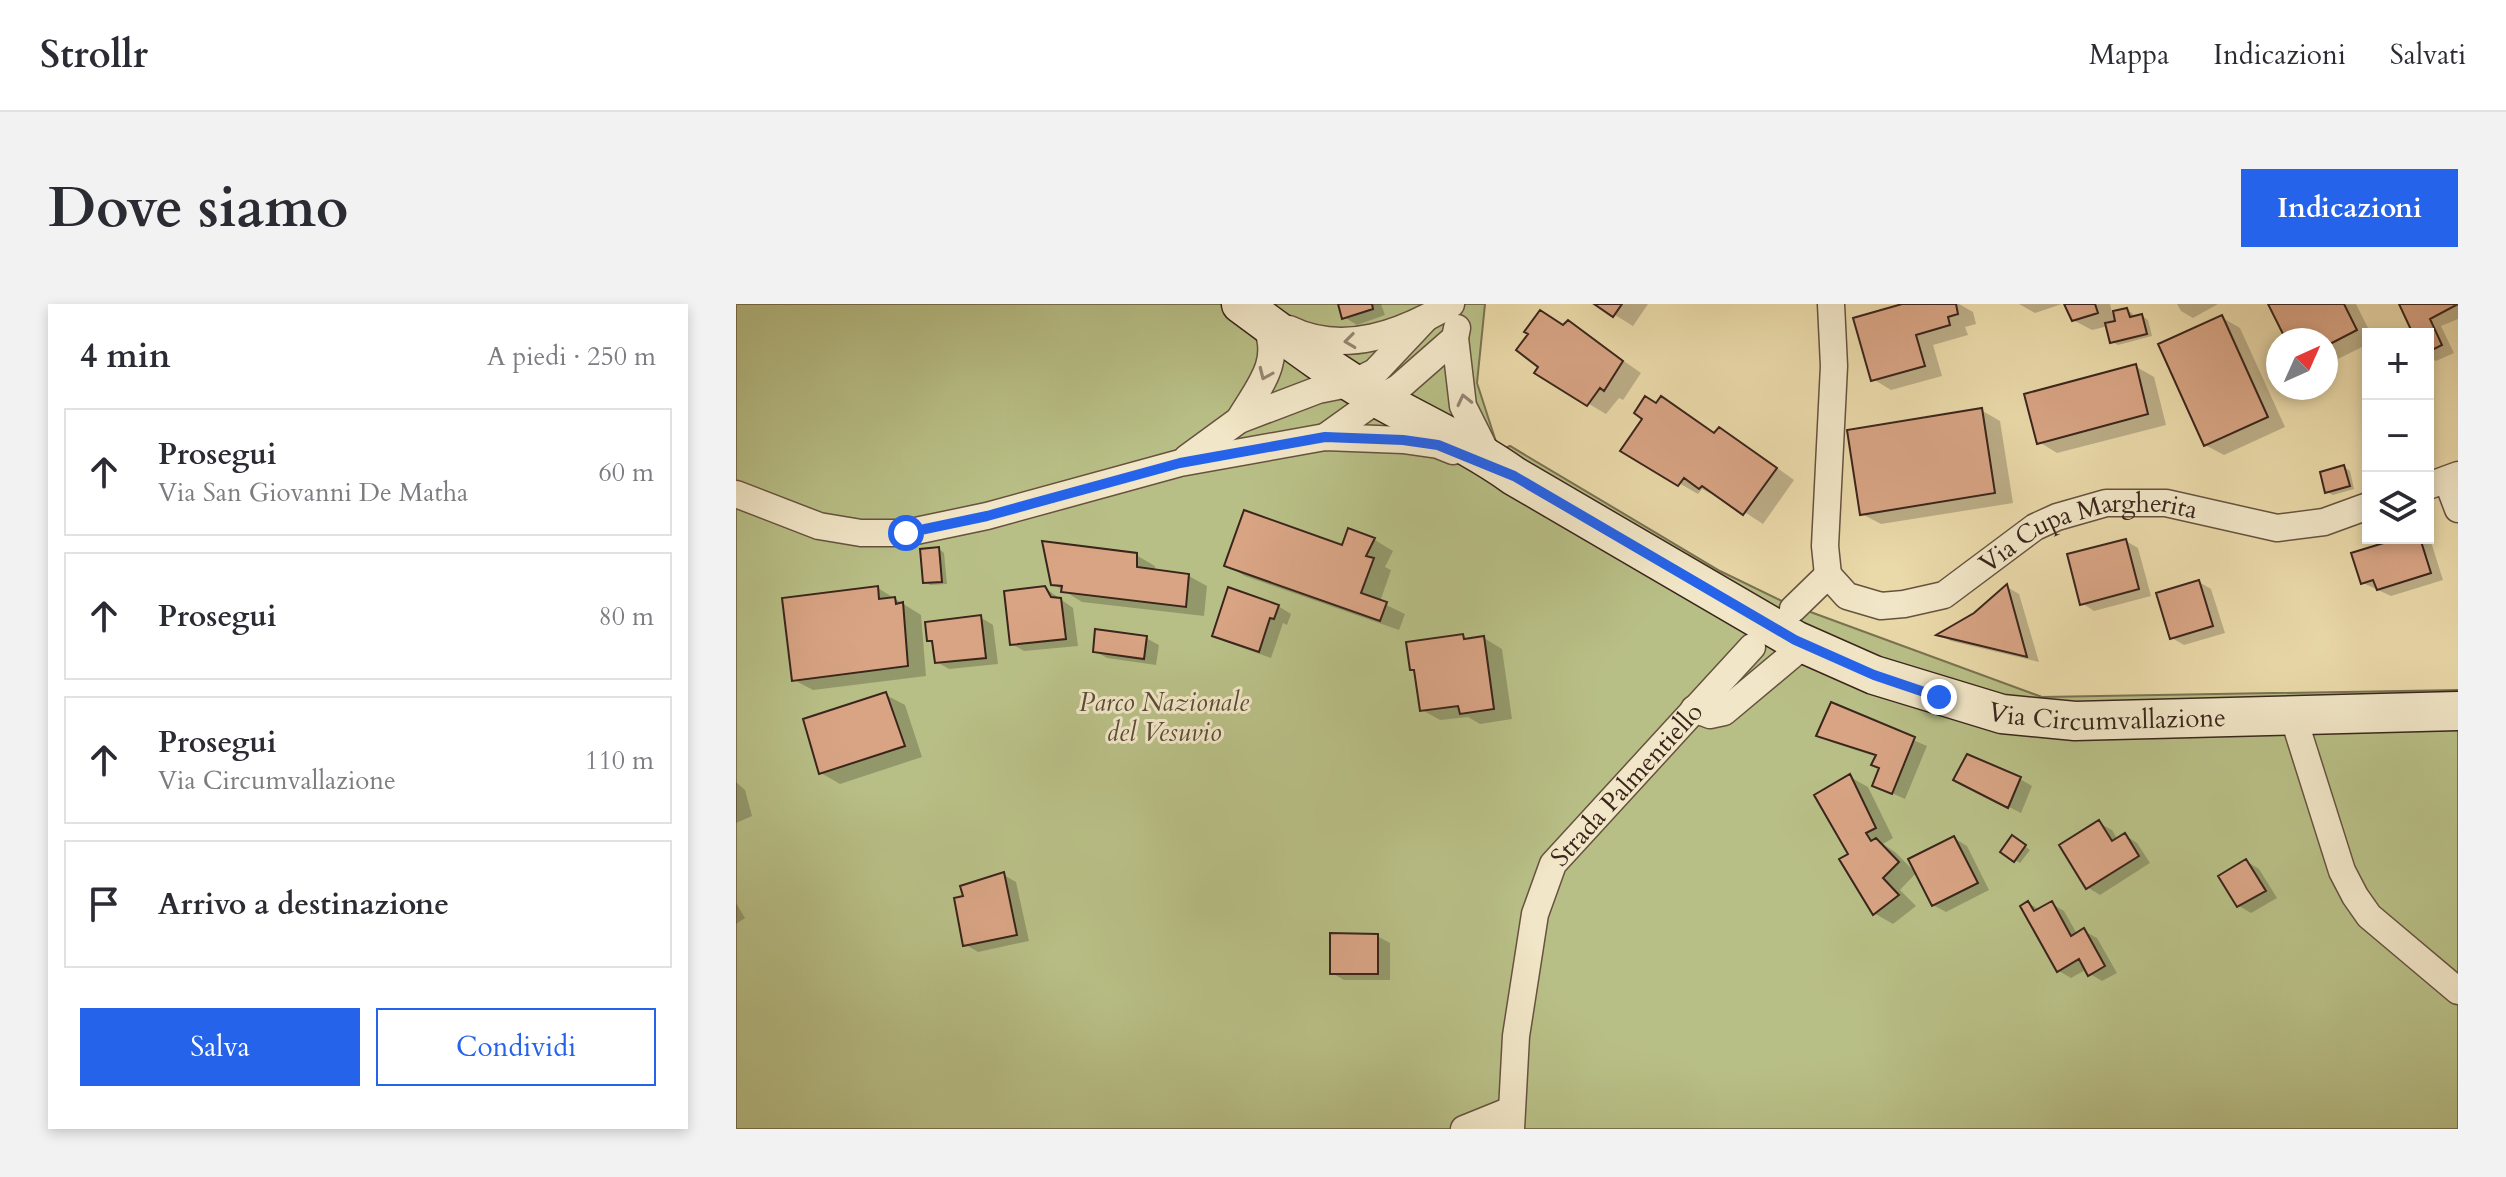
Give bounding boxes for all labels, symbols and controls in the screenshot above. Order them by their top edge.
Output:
text: Strollr [40,29,148,81]
text: Mappa [2089,36,2169,74]
text: Indicazioni [2213,36,2346,74]
text: Salvati [2390,36,2466,74]
button: Indicazioni [2241,169,2458,247]
text: Dove siamo [48,171,349,246]
north arrow [2266,328,2338,400]
map controls [2362,328,2434,544]
button: + [2362,328,2434,400]
text: 4 min [80,333,171,379]
one-way arrow [1343,333,1356,350]
text: A piedi · 250 m [487,339,656,374]
one-way arrow [1258,365,1274,380]
one-way arrow [1456,394,1473,408]
button: − [2362,400,2434,472]
text: Prosegui [158,434,277,475]
icon: ahead [82,450,126,494]
text: 60 m [598,455,654,490]
button: layers [2362,472,2434,544]
text: Via San Giovanni De Matha [158,475,468,510]
street label: Via Cupa Margherita [1972,485,2201,581]
route start [888,515,924,551]
icon: ahead [82,594,126,638]
text: Prosegui [158,596,277,637]
text: 80 m [598,599,654,634]
route end [1921,679,1957,715]
park label: Parco Nazionale del Vesuvio [1079,685,1250,750]
street label: Via Circumvallazione [1984,693,2226,739]
street label: Strada Palmentiello [1542,695,1710,874]
text: Prosegui [158,722,277,763]
icon: ahead [82,738,126,782]
text: 110 m [585,743,654,778]
text: Via Circumvallazione [158,763,396,798]
icon: arrive [82,882,126,926]
text: Arrivo a destinazione [158,884,449,925]
button: Salva [80,1008,360,1086]
button: Condividi [376,1008,656,1086]

